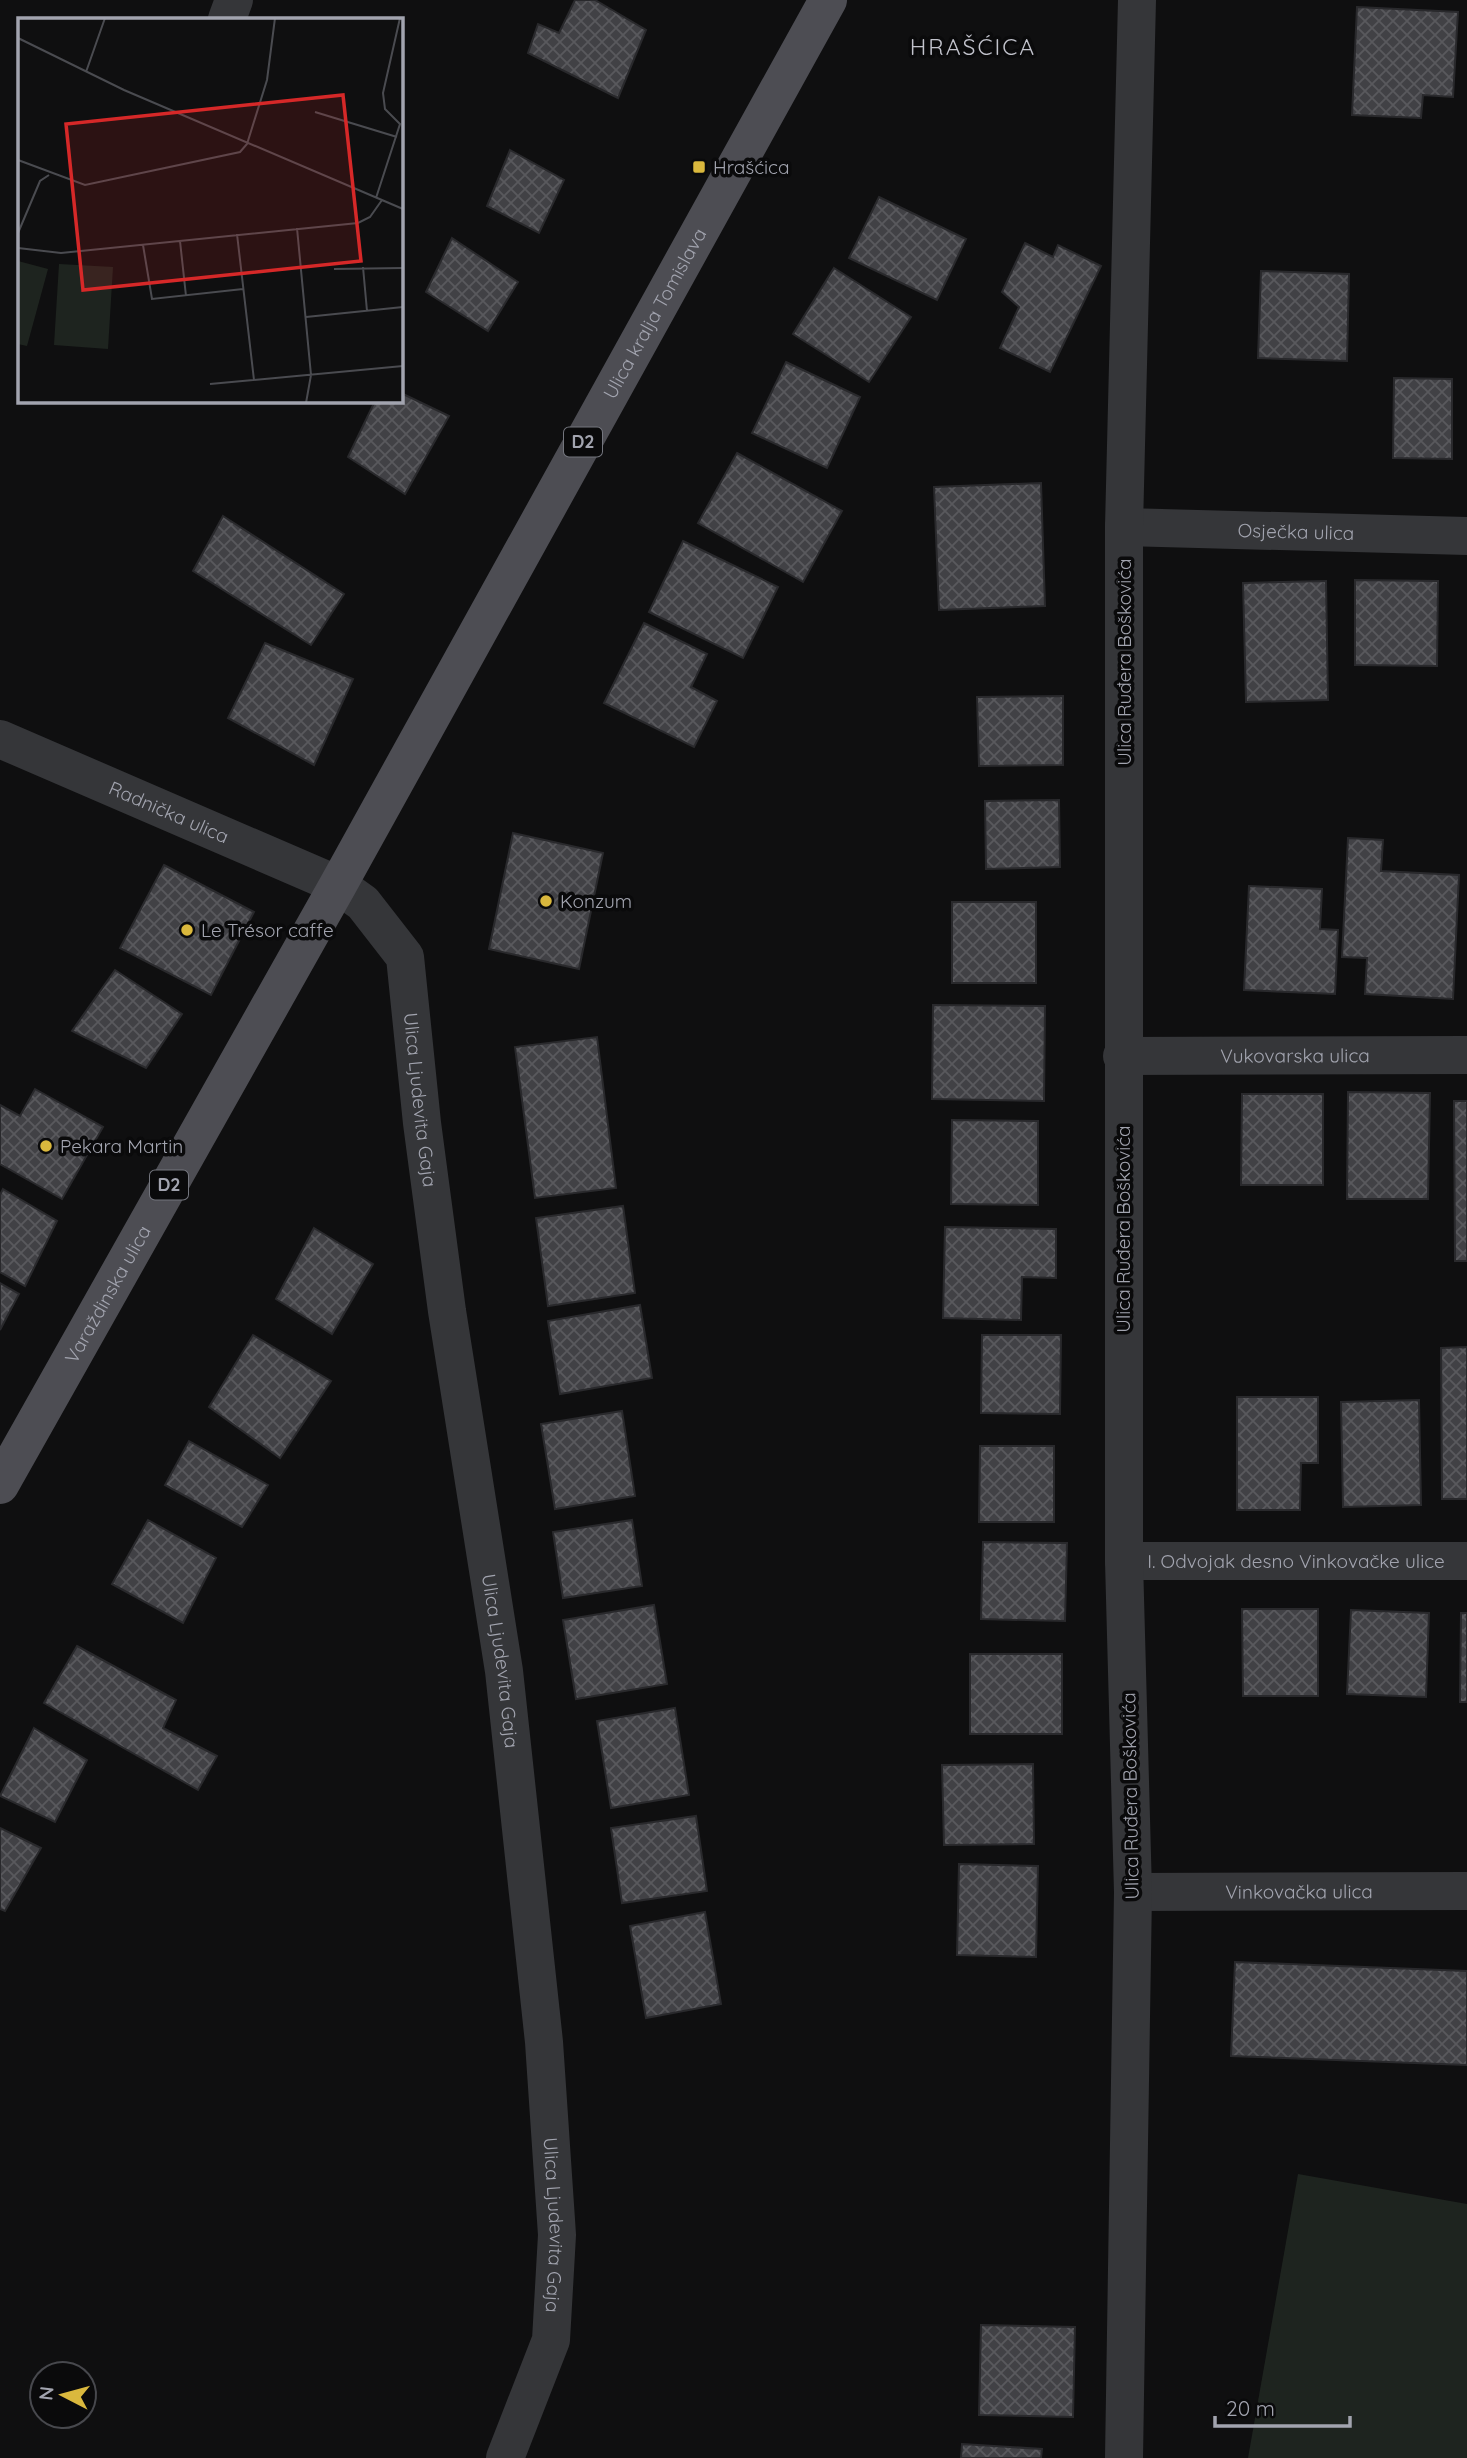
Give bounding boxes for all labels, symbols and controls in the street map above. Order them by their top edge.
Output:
inset map [18,18,402,402]
district label: HRAŠĆICA [910,32,1036,61]
place label: Hrašćica [713,155,789,179]
marker: Hrašćica [691,159,707,175]
street label: Ulica kralja Tomislava [598,224,711,403]
road number: D2 [564,428,602,457]
street label: Osječka ulica [1237,518,1355,545]
street label: Ulica Ruđera Boškovića [1112,558,1136,766]
street label: Radnička ulica [105,776,233,848]
place label: Konzum [560,889,632,913]
marker: Konzum [538,893,554,909]
place label: Le Trésor caffe [201,918,334,942]
marker: Le Trésor caffe [179,922,195,938]
street label: Ulica Ljudevita Gaja [399,1011,442,1189]
street label: Vukovarska ulica [1220,1043,1370,1068]
street label: Ulica Ruđera Boškovića [1111,1125,1135,1333]
place label: Pekara Martin [60,1134,183,1158]
marker: Pekara Martin [38,1138,54,1154]
road number: D2 [150,1170,188,1200]
street label: Varaždinska ulica [59,1221,156,1367]
street label: I. Odvojak desno Vinkovačke ulice [1147,1549,1445,1573]
street label: Ulica Ljudevita Gaja [477,1572,524,1749]
street label: Ulica Ruđera Boškovića [1116,1692,1144,1900]
street label: Vinkovačka ulica [1225,1879,1373,1904]
street label: Ulica Ljudevita Gaja [538,2137,569,2313]
north arrow [28,2360,98,2430]
scale bar [1215,2384,1350,2428]
text: N [33,2385,59,2401]
text: 20 m [1226,2395,1275,2421]

